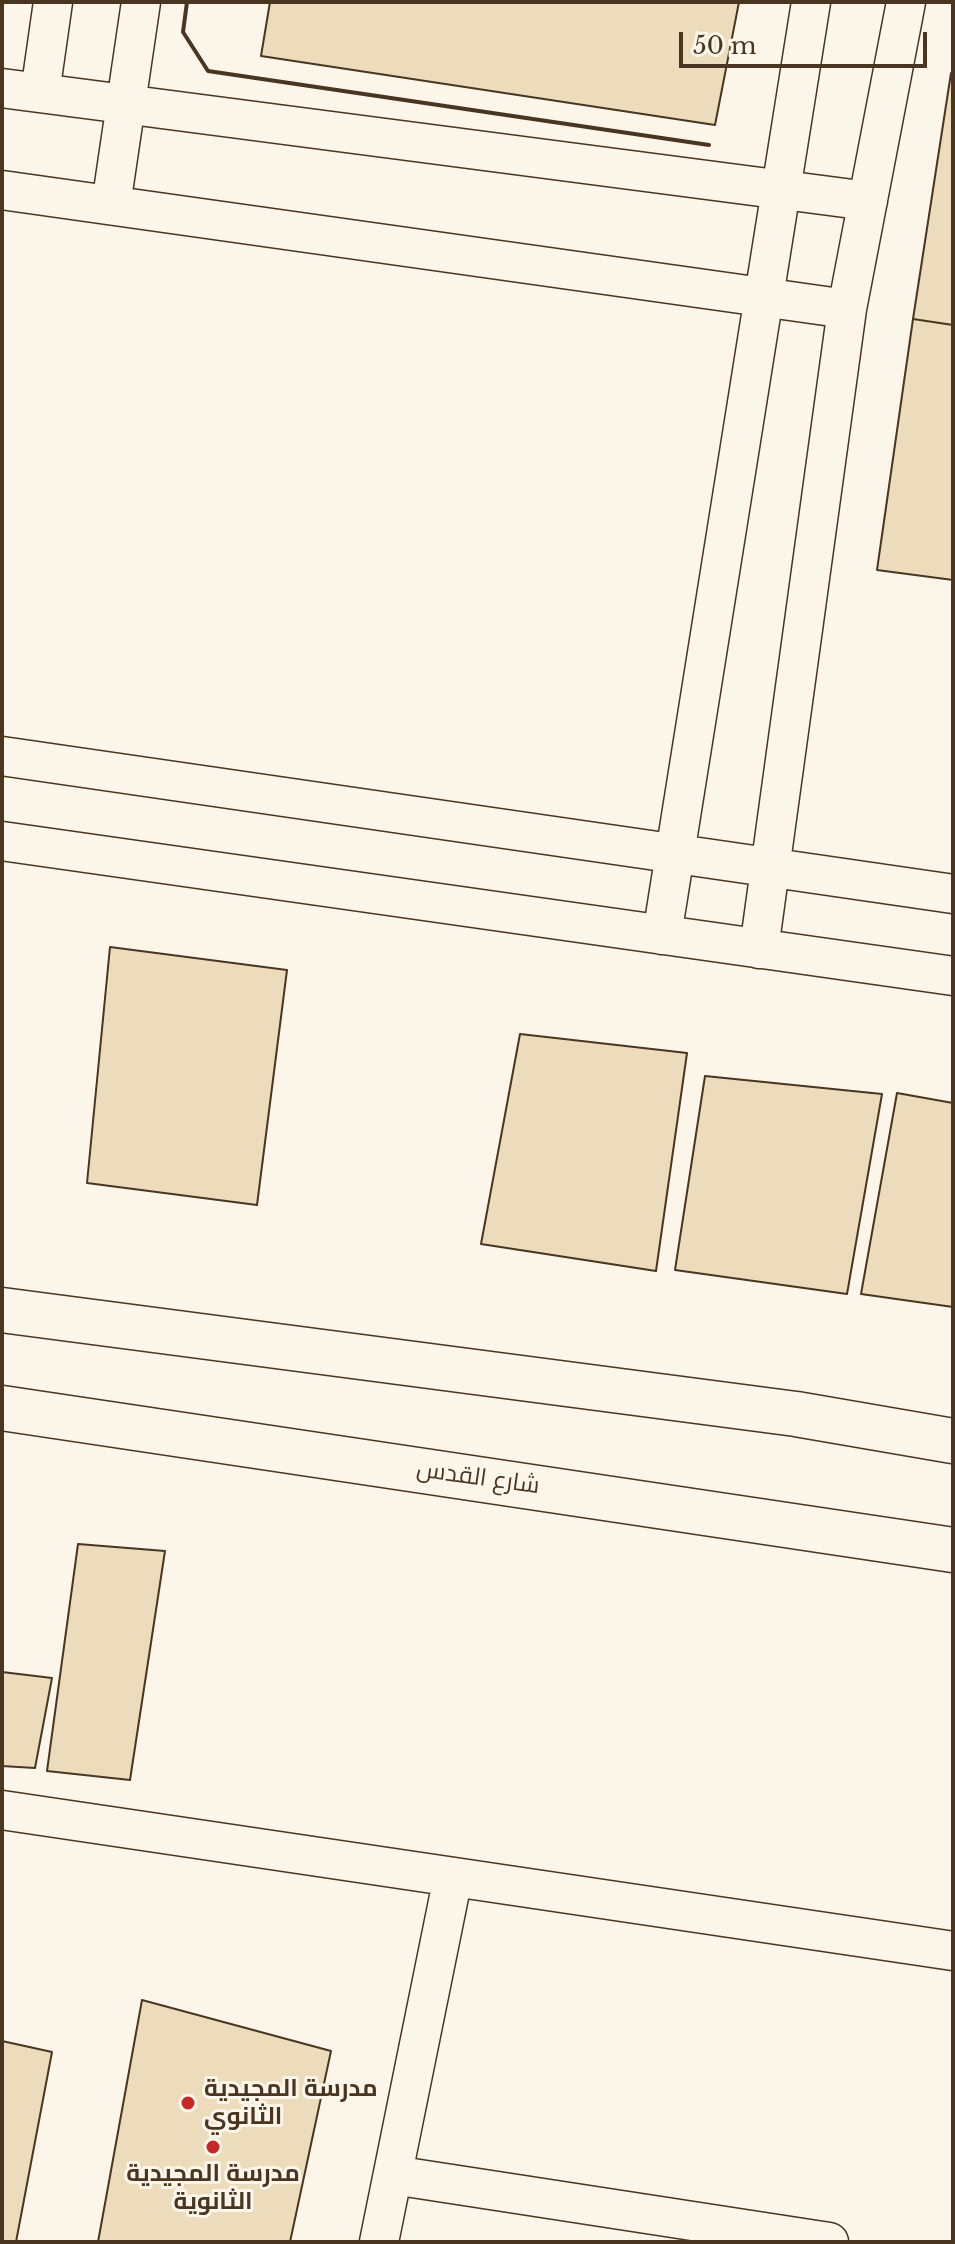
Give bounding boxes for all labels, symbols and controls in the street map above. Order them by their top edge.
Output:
scale bar [683,16,931,66]
text: 50 m [693,31,756,60]
street label: شارع القدس [415,1455,541,1501]
place label: مدرسة المجيدية الثانوي [204,2075,378,2131]
marker: مدرسة المجيدية الثانوي [179,2094,197,2112]
marker: مدرسة المجيدية الثانوية [204,2138,222,2156]
place label: مدرسة المجيدية الثانوية [126,2160,300,2216]

